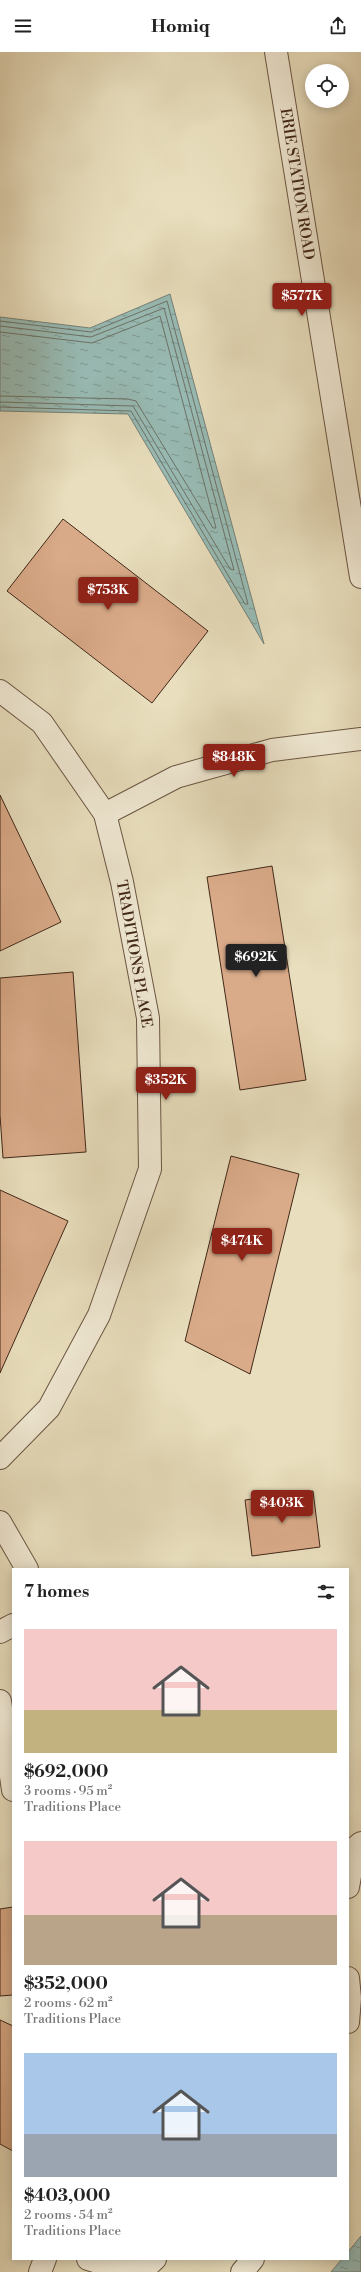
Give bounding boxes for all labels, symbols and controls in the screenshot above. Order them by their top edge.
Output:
icon: menu [12,15,34,37]
text: Homiq [151,15,210,38]
icon: share [327,15,349,37]
map controls [305,64,349,108]
button: locate [305,64,349,108]
street label: ERIE STATION ROAD [276,107,318,261]
pin: $577K [274,283,330,317]
text: $577K [281,288,323,304]
pin: $753K [80,577,136,611]
text: $753K [87,582,129,598]
pin: $848K [206,744,262,778]
text: $848K [212,749,256,765]
street label: TRADITIONS PLACE [112,879,156,1029]
pin: $692K [228,944,284,978]
text: $692K [235,949,277,965]
pin: $352K [138,1067,194,1101]
text: $352K [145,1072,187,1088]
pin: $474K [214,1228,270,1262]
text: $474K [221,1233,263,1249]
pin: $403K [254,1490,310,1524]
text: $403K [260,1495,304,1511]
text: 7 homes [24,1581,89,1603]
icon: filters [315,1581,337,1603]
icon: home [145,1655,217,1727]
text: $692,000 [24,1761,108,1783]
text: 3 rooms · 95 m² [24,1783,112,1799]
text: Traditions Place [24,1799,121,1815]
icon: home [145,1867,217,1939]
text: $352,000 [24,1973,108,1995]
text: 2 rooms · 62 m² [24,1995,113,2011]
text: Traditions Place [24,2011,121,2027]
icon: home [145,2079,217,2151]
text: $403,000 [24,2185,110,2207]
text: 2 rooms · 54 m² [24,2207,113,2223]
text: Traditions Place [24,2223,121,2239]

